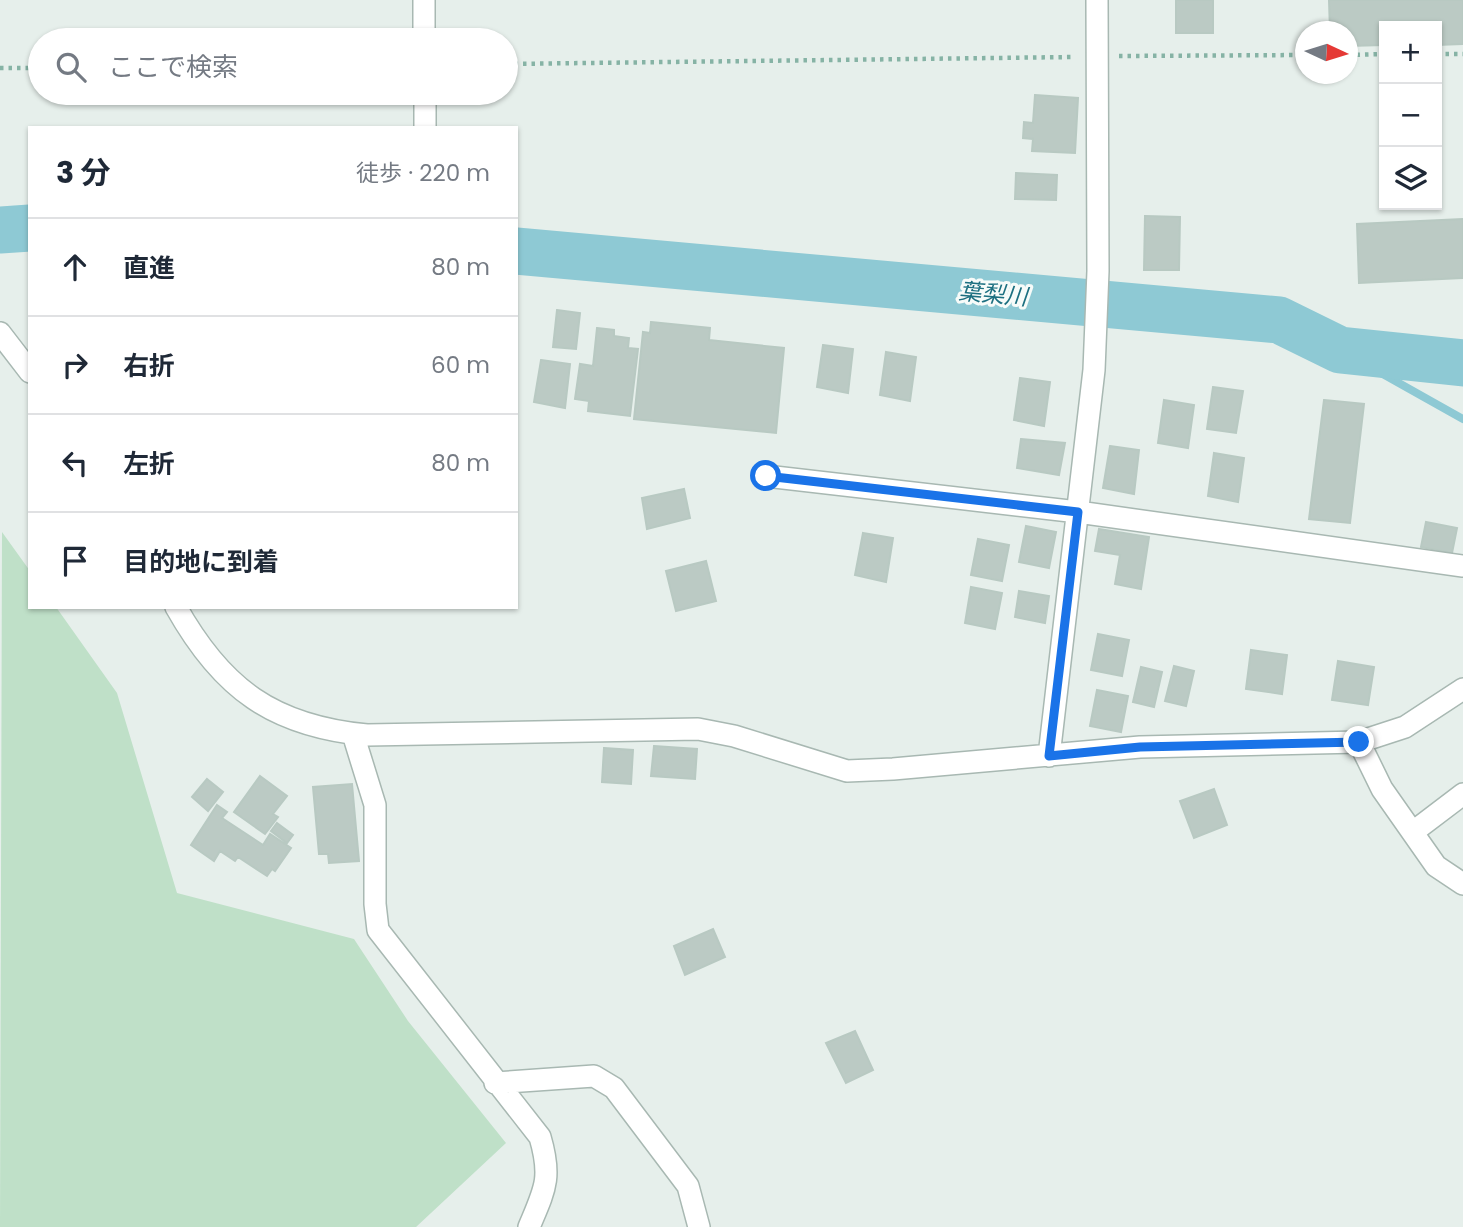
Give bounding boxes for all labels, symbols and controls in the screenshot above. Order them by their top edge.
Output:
north arrow [1295,21,1358,84]
map controls [1379,21,1442,210]
button: + [1379,21,1442,84]
search box [28,28,518,105]
icon: search [52,48,90,86]
text: ここで検索 [108,49,238,85]
button: − [1379,84,1442,147]
button: layers [1379,147,1442,210]
text: 3 分 [56,151,111,194]
text: 徒歩 · 220 m [356,157,490,189]
icon: ahead [56,248,94,286]
text: 直進 [123,250,175,286]
text: 80 m [431,251,490,283]
water label: 葉梨川 [957,275,1032,313]
icon: right [56,346,94,384]
text: 右折 [123,348,175,384]
text: 60 m [431,349,490,381]
icon: left [56,444,94,482]
text: 左折 [123,446,175,482]
text: 80 m [431,447,490,479]
route start [750,460,781,491]
icon: arrive [56,542,94,580]
text: 目的地に到着 [123,544,279,580]
route end [1343,726,1374,757]

